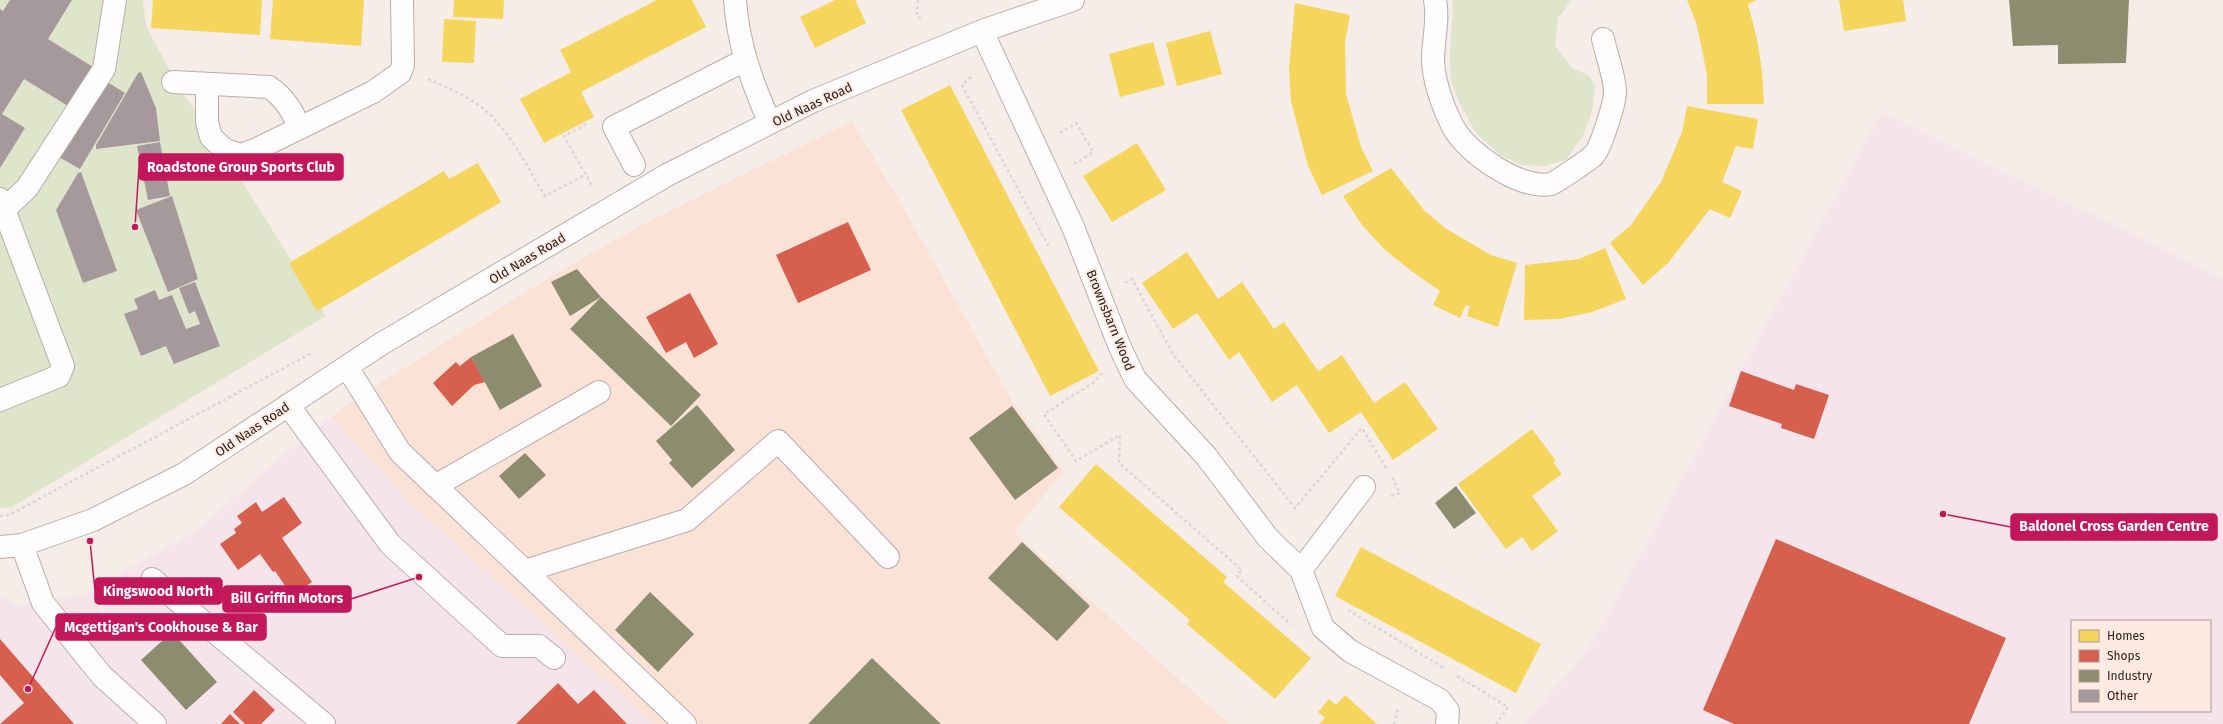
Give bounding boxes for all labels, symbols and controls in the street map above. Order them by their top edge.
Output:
street label: Old Naas Road [770,79,854,129]
callout: Roadstone Group Sports Club [139,154,343,180]
text: Roadstone Group Sports Club [147,159,335,176]
street label: Old Naas Road [486,230,568,287]
street label: Brownsbarn Wood [1083,268,1138,373]
street label: Old Naas Road [212,399,292,460]
callout: Baldonel Cross Garden Centre [2011,514,2217,540]
text: Baldonel Cross Garden Centre [2019,518,2209,535]
callout: Kingswood North [95,578,222,604]
text: Kingswood North [103,583,213,600]
callout: Bill Griffin Motors [223,586,351,612]
text: Bill Griffin Motors [231,590,343,607]
callout: Mcgettigan's Cookhouse & Bar [56,614,266,640]
text: Mcgettigan's Cookhouse & Bar [64,619,258,636]
legend [2071,620,2211,712]
text: Homes [2107,629,2145,643]
text: Shops [2107,649,2141,663]
text: Industry [2107,669,2152,683]
text: Other [2107,689,2138,703]

